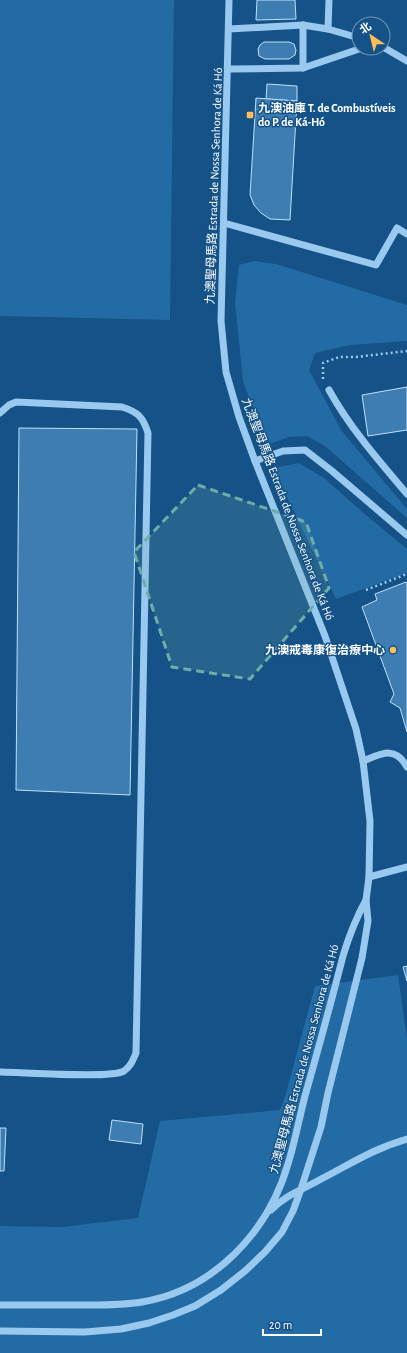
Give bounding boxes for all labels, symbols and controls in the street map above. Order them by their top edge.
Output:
north arrow [351,16,391,56]
text: 北 [358,21,373,36]
street label: 九澳聖母馬路 Estrada de Nossa Senhora de Ká Hó [203,67,224,305]
place label: 九澳油庫 T. de Combustíveis do P. de Ká-Hó [258,101,396,128]
marker: 九澳油庫 T. de Combustíveis do P. de Ká-Hó [245,110,255,120]
street label: 九澳聖母馬路 Estrada de Nossa Senhora de Ká Hó [240,396,337,622]
place label: 九澳戒毒康復治療中心 [265,643,385,656]
marker: 九澳戒毒康復治療中心 [388,645,398,655]
street label: 九澳聖母馬路 Estrada de Nossa Senhora de Ká Hó [267,943,340,1175]
scale bar [263,1311,321,1337]
text: 20 m [269,1319,292,1331]

